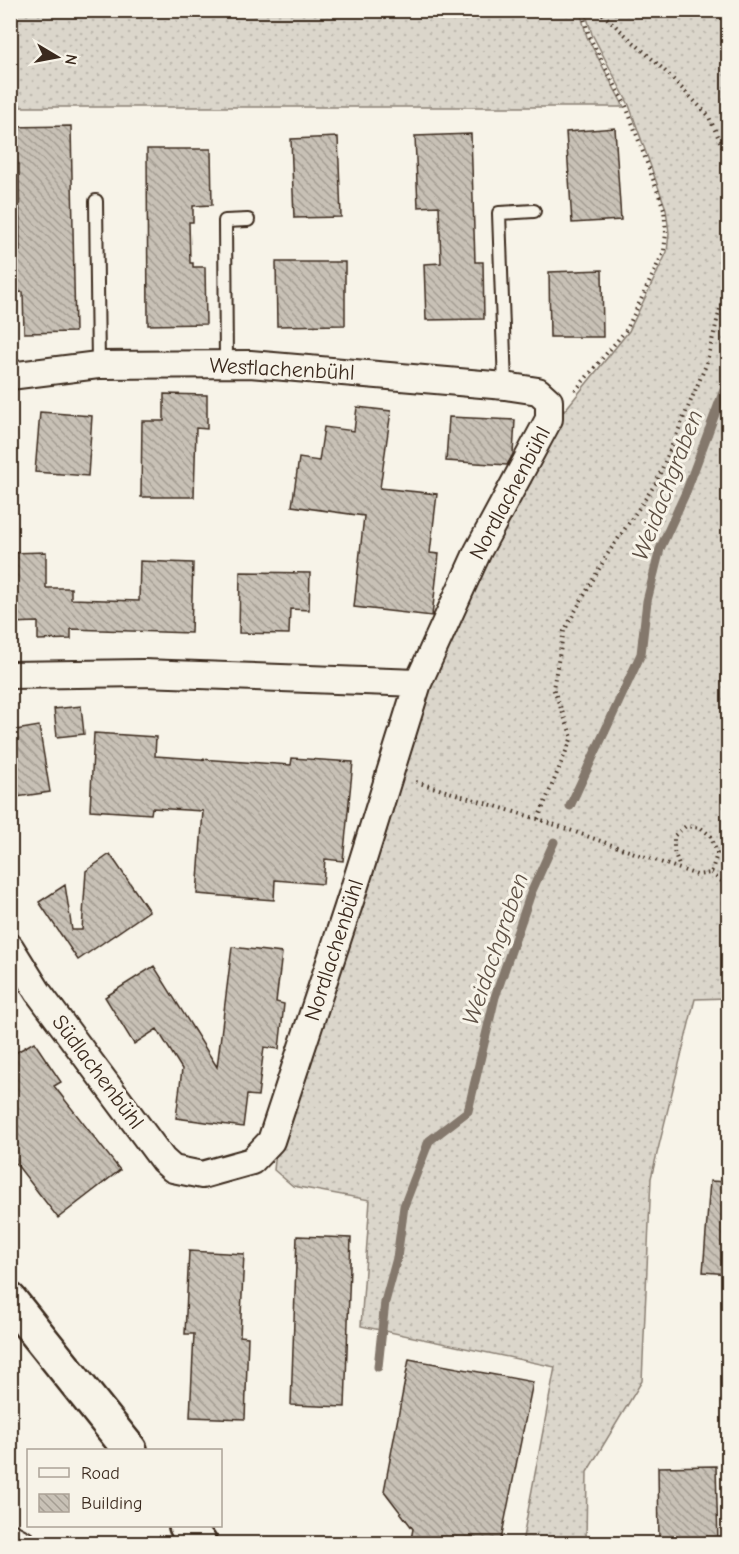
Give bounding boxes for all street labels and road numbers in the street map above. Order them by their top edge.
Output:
street label: Westlachenbühl [209,352,355,386]
street label: Nordlachenbühl [464,422,556,564]
street label: Nordlachenbühl [299,876,369,1024]
street label: Südlachenbühl [47,1010,149,1134]

